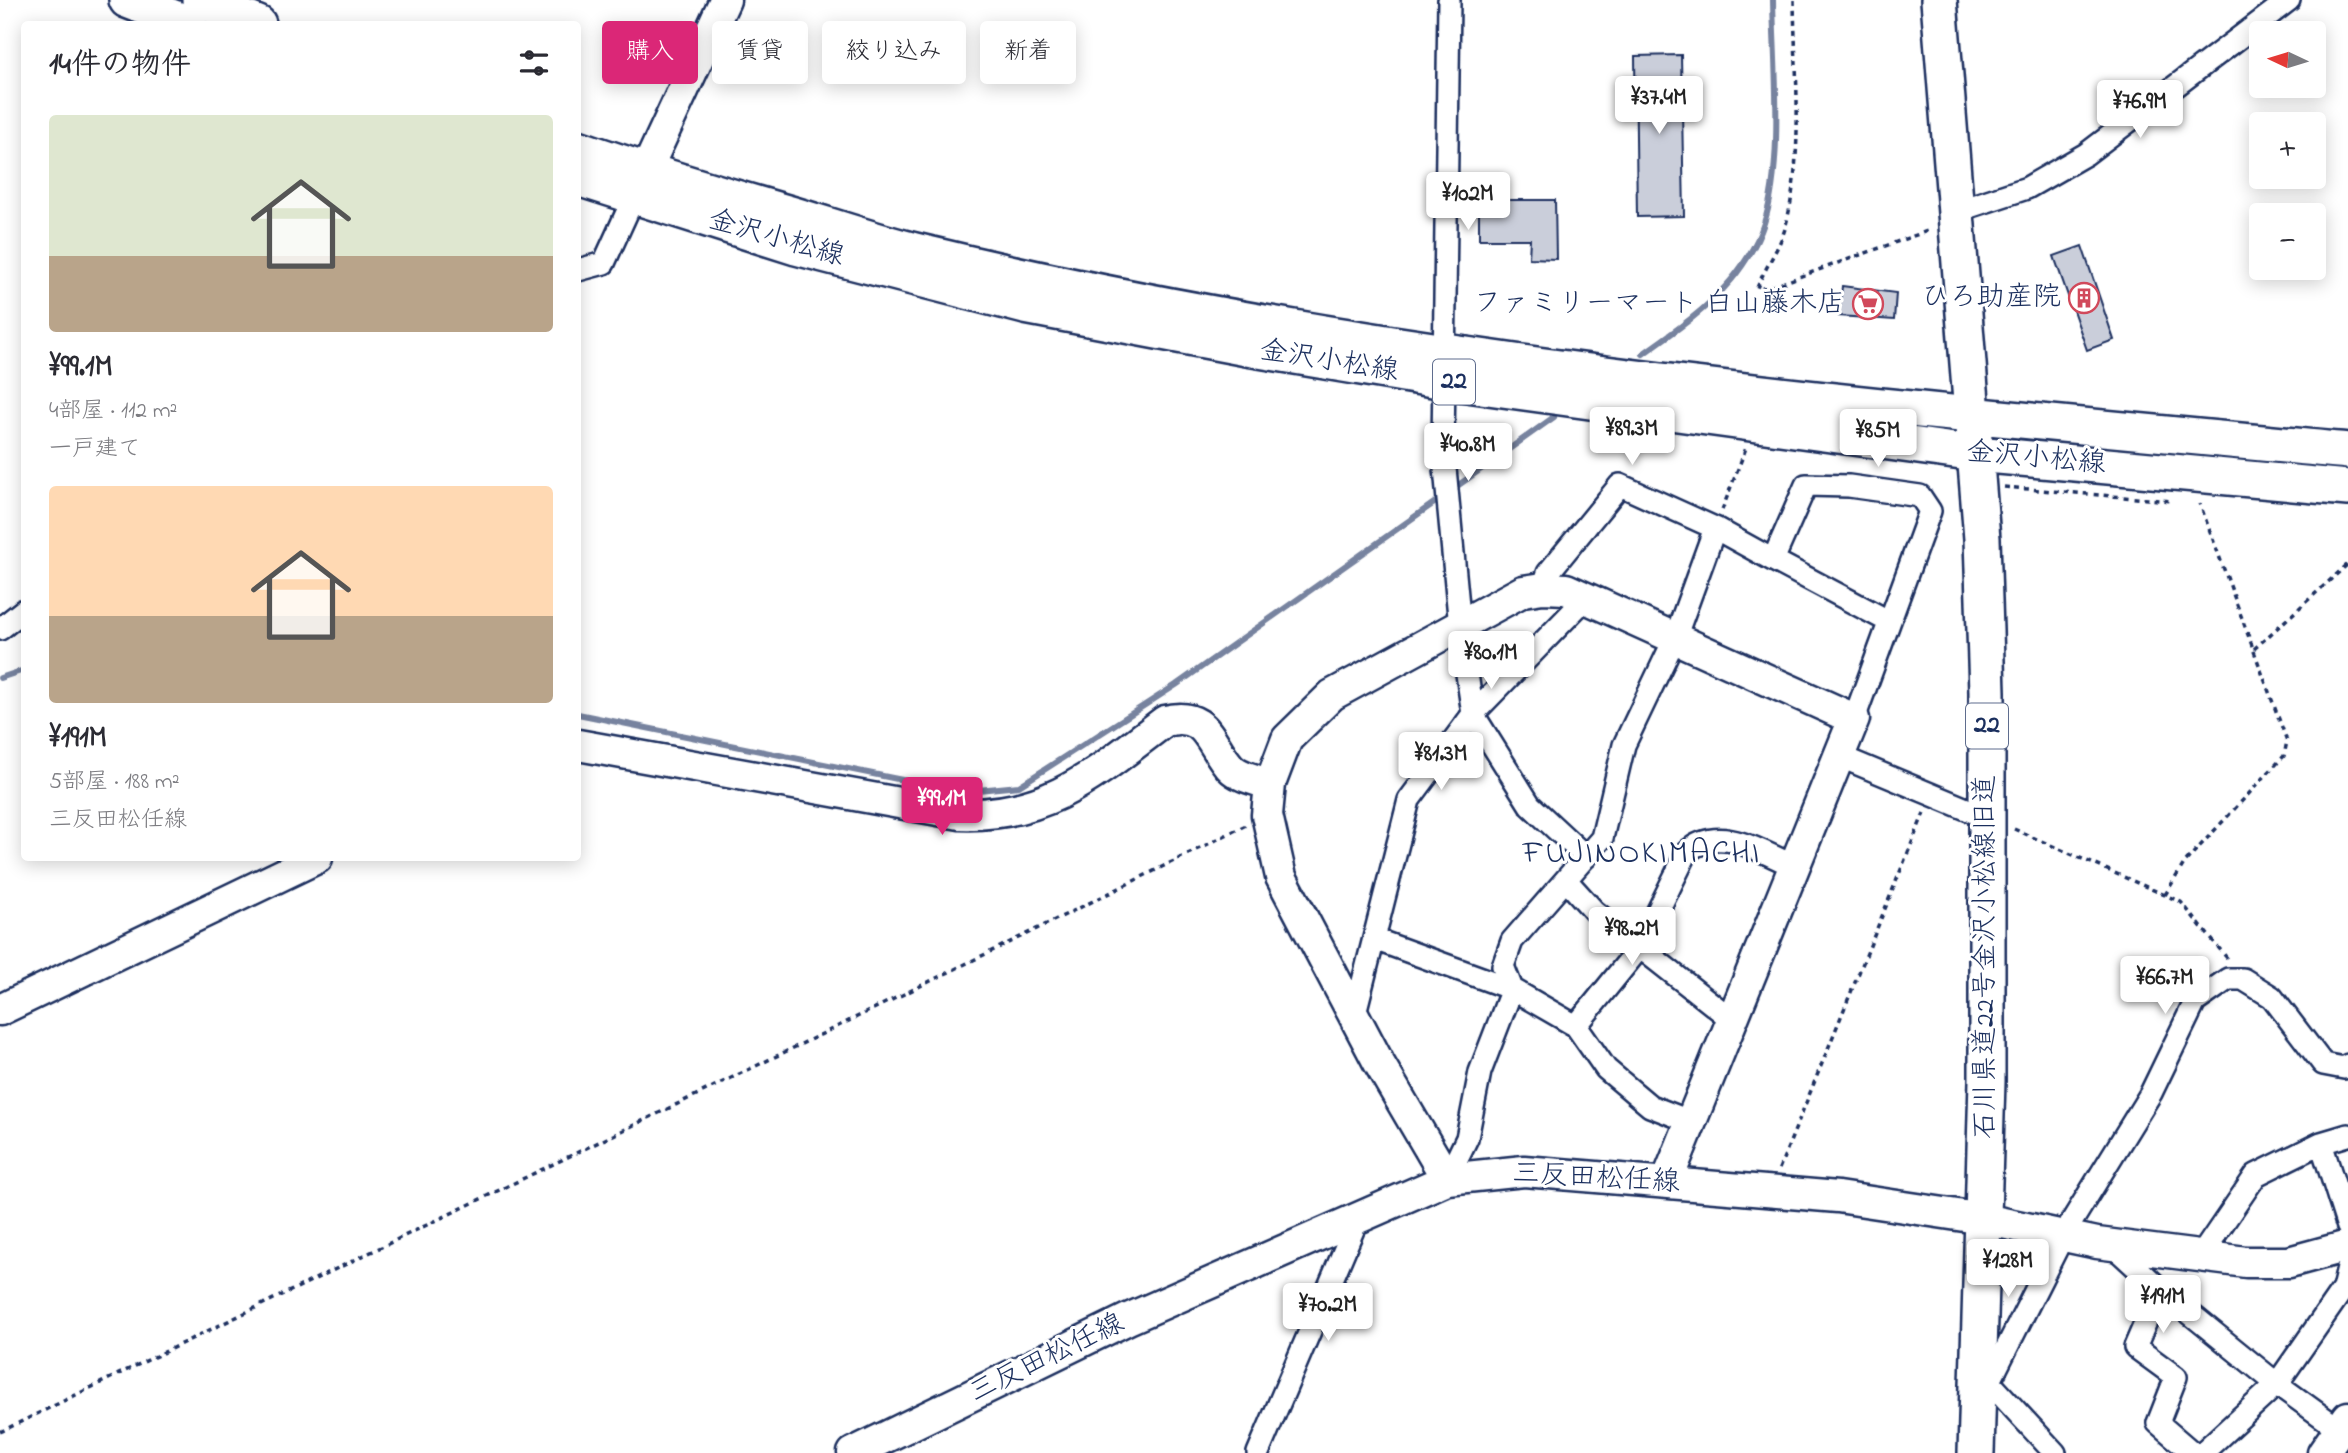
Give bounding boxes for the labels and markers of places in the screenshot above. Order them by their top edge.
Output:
pin: ¥37.4M [1602,76,1716,136]
pin: ¥76.9M [2083,80,2197,140]
pin: ¥102M [1419,173,1517,232]
place label: ひろ助産院 [1921,278,2061,319]
building icon: ひろ助産院 [2067,281,2101,315]
place label: ファミリーマート 白山藤木店 [1473,284,1845,325]
supermarket icon: ファミリーマート 白山藤木店 [1851,287,1885,321]
pin: ¥89.3M [1575,407,1689,467]
pin: ¥85M [1837,410,1919,469]
pin: ¥40.8M [1411,424,1525,483]
pin: ¥80.1M [1434,632,1548,691]
pin: ¥81.3M [1384,732,1498,792]
pin: ¥99.1M [885,778,999,837]
pin: ¥98.2M [1575,908,1689,967]
pin: ¥66.7M [2108,956,2222,1016]
pin: ¥128M [1959,1240,2057,1299]
pin: ¥191M [2114,1276,2212,1335]
pin: ¥70.2M [1271,1284,1385,1343]

